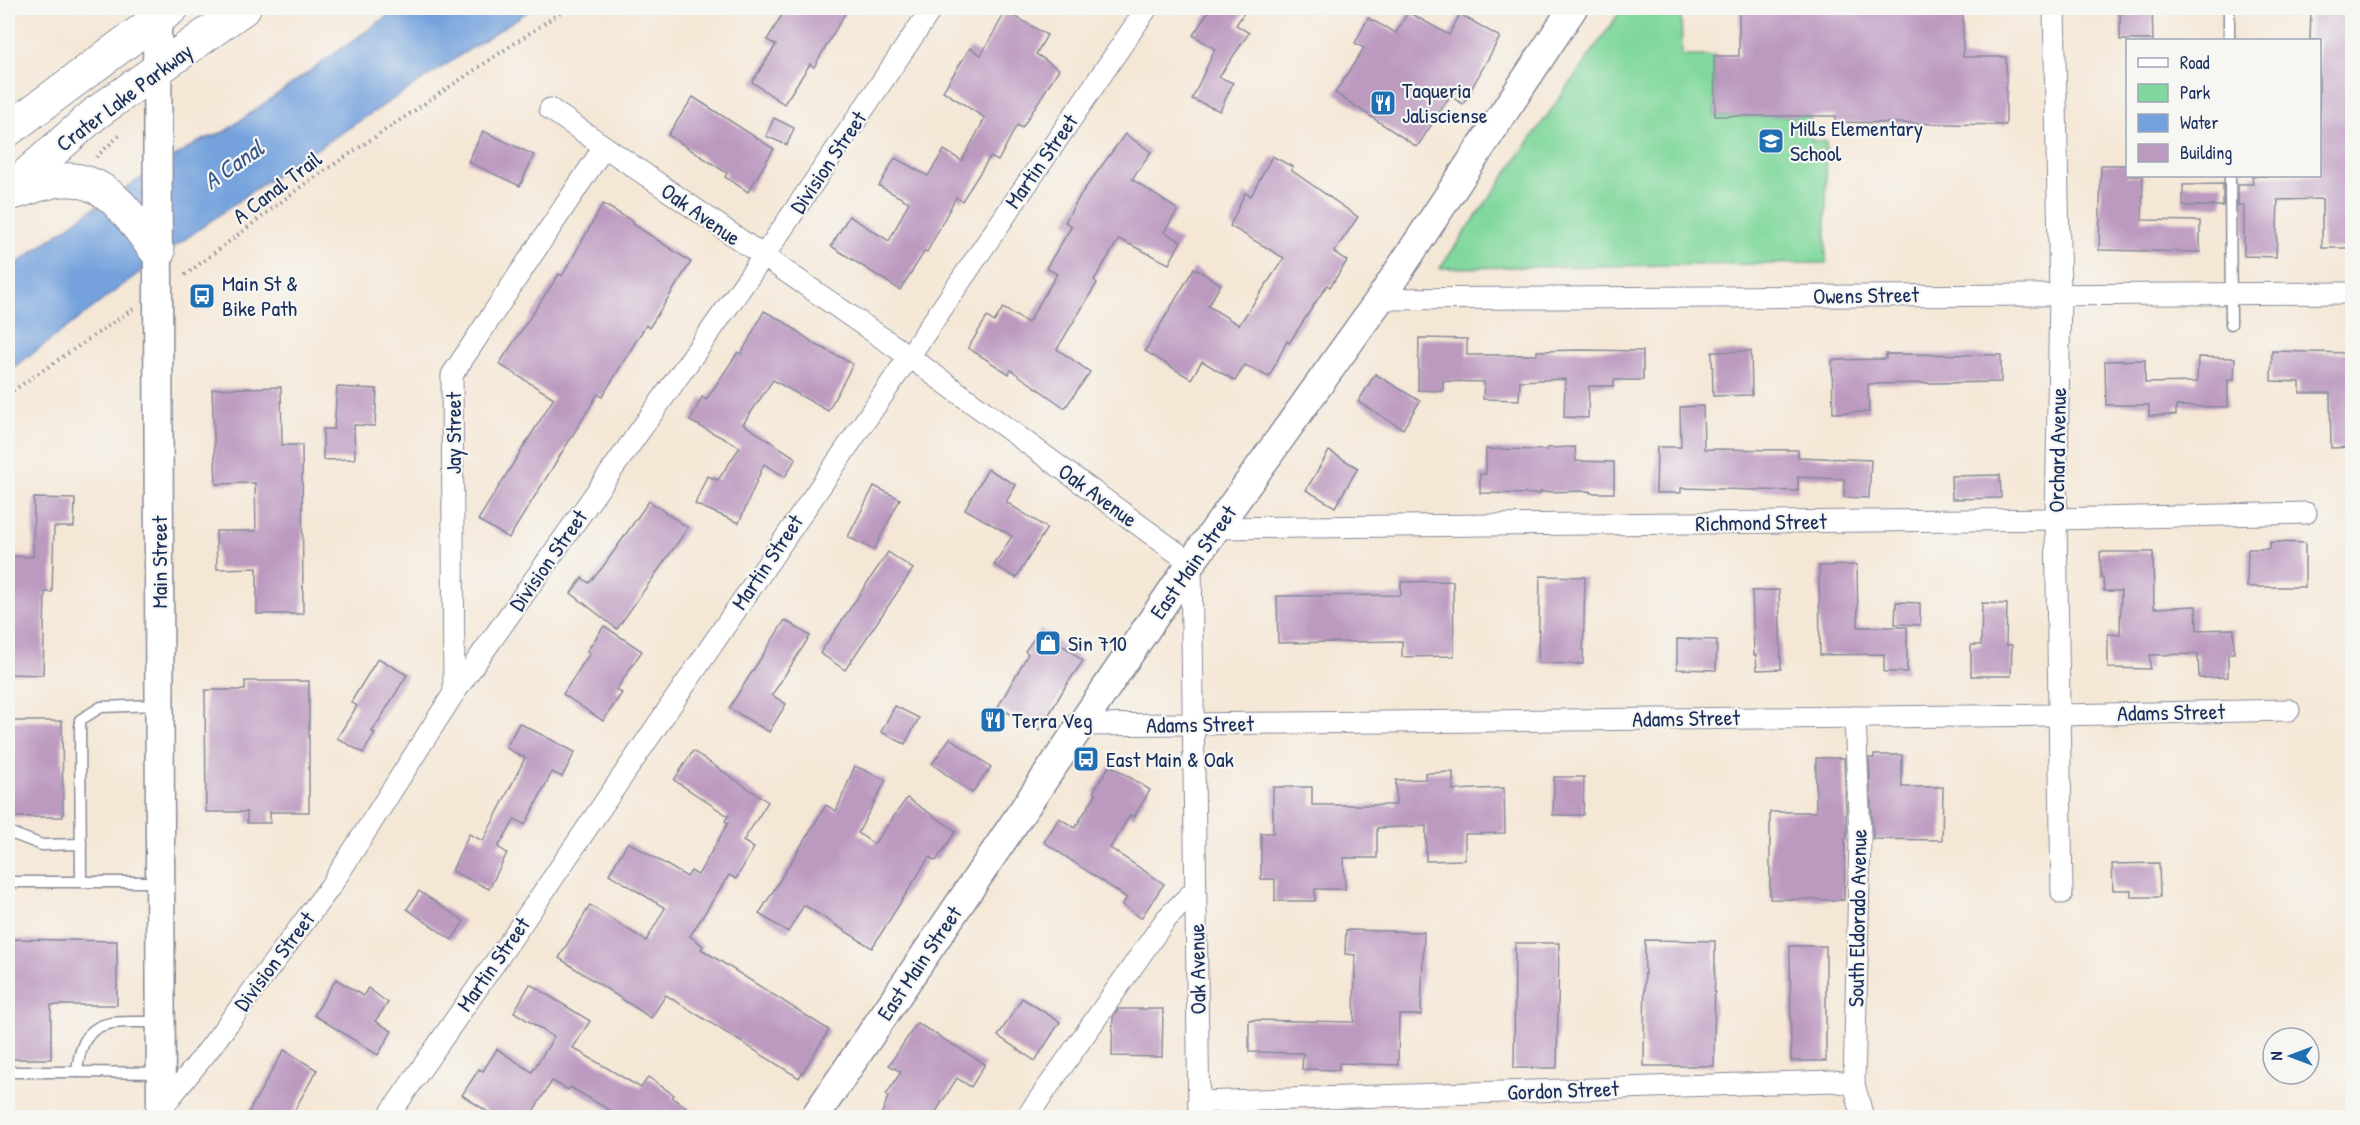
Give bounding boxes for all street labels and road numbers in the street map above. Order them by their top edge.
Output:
street label: Crater Lake Parkway [50,36,198,158]
street label: Division Street [783,105,874,219]
street label: Martin Street [997,107,1085,214]
street label: A Canal Trail [226,144,328,230]
street label: Oak Avenue [655,176,747,252]
street label: Owens Street [1813,279,1920,311]
street label: Orchard Avenue [2041,387,2073,513]
street label: Jay Street [438,391,468,474]
street label: Oak Avenue [1052,456,1144,534]
street label: East Main Street [1143,499,1243,625]
street label: Division Street [502,503,594,617]
street label: Richmond Street [1695,506,1827,538]
street label: Martin Street [724,508,810,616]
street label: Main Street [144,515,174,608]
street label: Adams Street [2117,696,2226,728]
street label: Adams Street [1632,702,1741,734]
street label: Adams Street [1146,708,1255,740]
street label: South Eldorado Avenue [1840,828,1874,1007]
street label: East Main Street [870,899,969,1026]
street label: Division Street [227,905,322,1017]
street label: Martin Street [449,910,537,1017]
street label: Oak Avenue [1181,923,1213,1015]
street label: Gordon Street [1507,1073,1620,1107]

